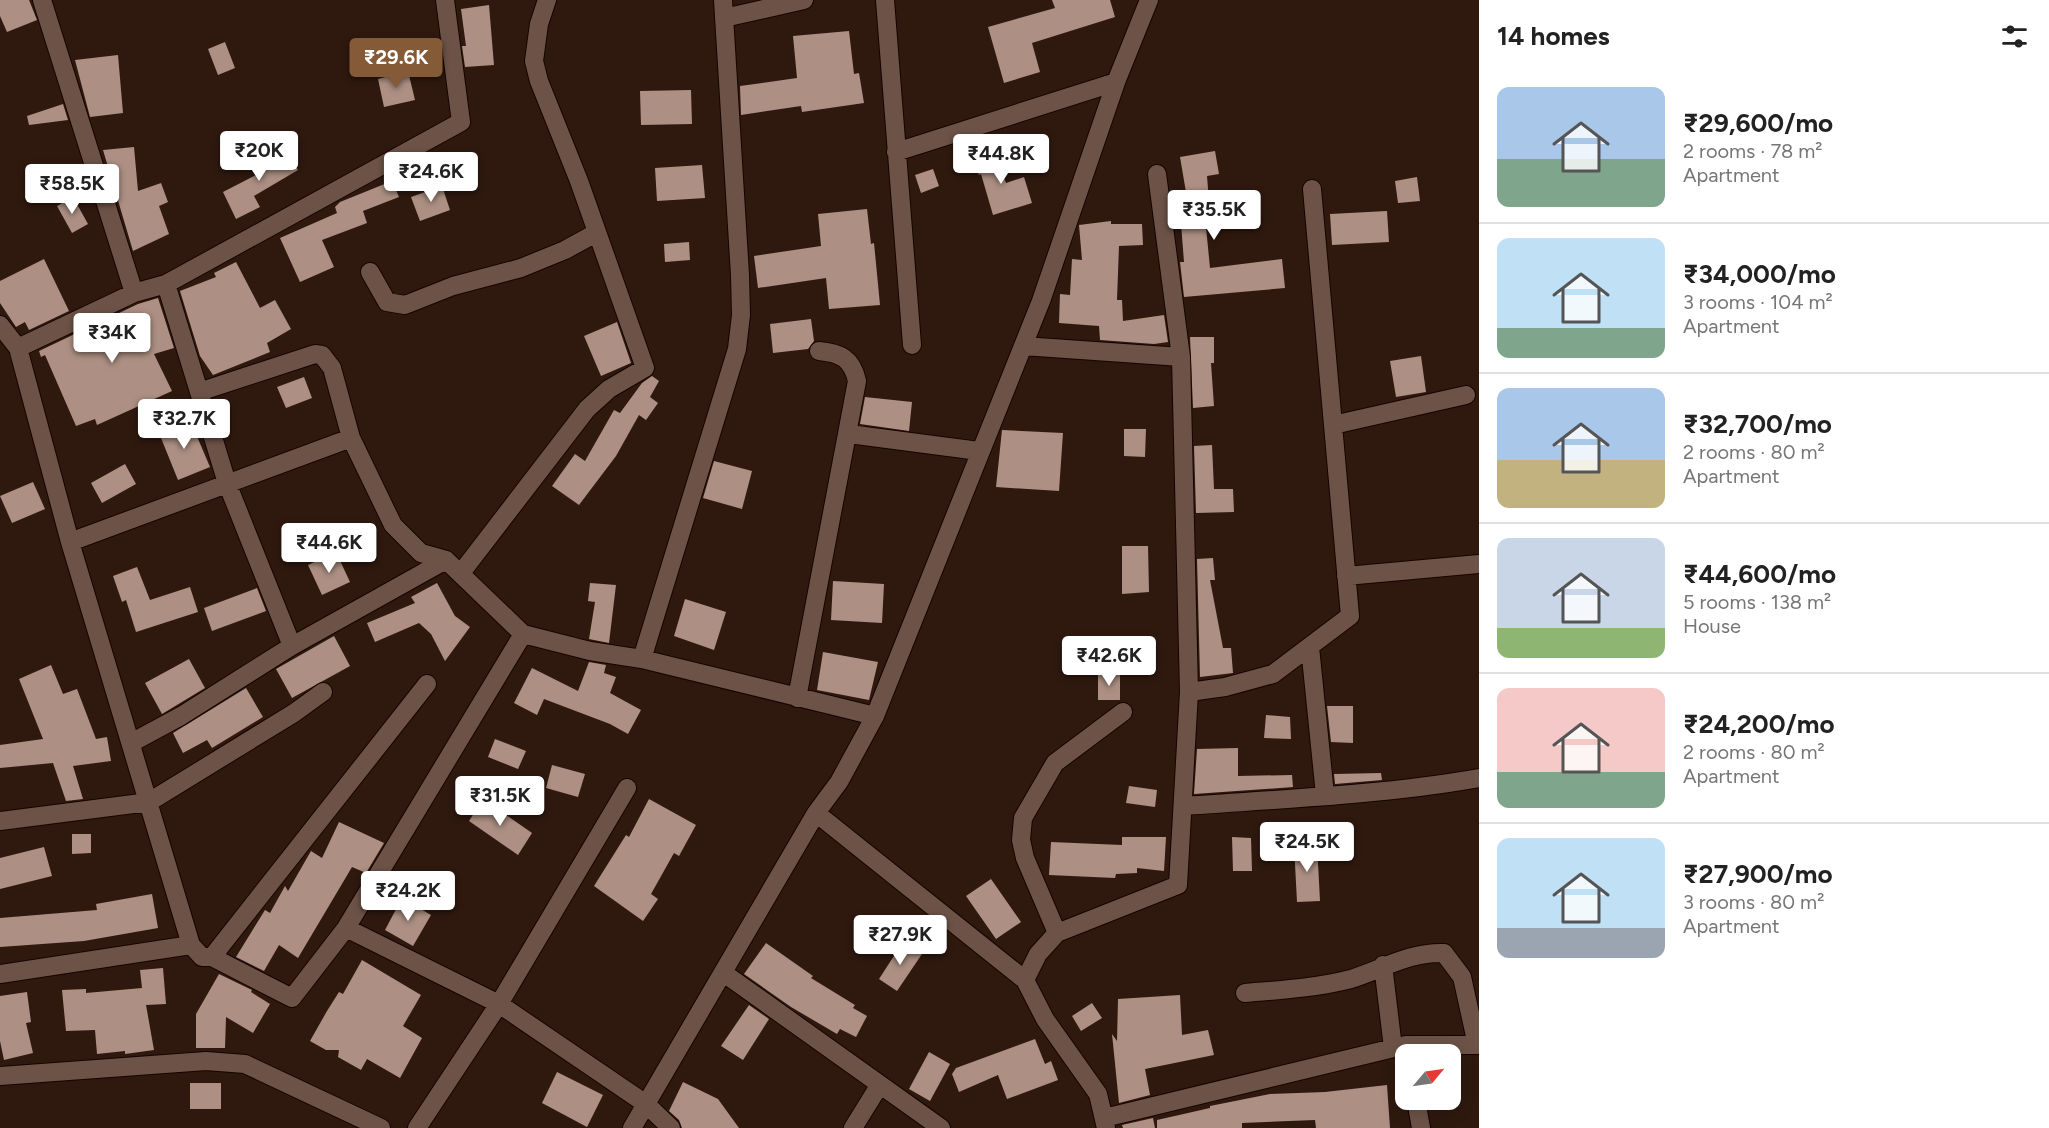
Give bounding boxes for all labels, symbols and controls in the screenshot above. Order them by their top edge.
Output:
text: 14 homes [1497,20,1610,52]
icon: filters [1998,20,2031,53]
pin: ₹29.6K [347,38,445,89]
text: ₹29.6K [363,45,429,69]
text: ₹29,600/mo [1683,107,1833,139]
icon: home [1545,111,1617,183]
pin: ₹20K [223,131,295,182]
pin: ₹44.8K [952,134,1050,185]
text: ₹20K [234,138,284,162]
text: 2 rooms · 78 m² [1683,139,1823,163]
text: ₹44.8K [967,141,1035,165]
pin: ₹24.6K [382,152,480,203]
text: ₹24.6K [398,159,464,183]
text: Apartment [1683,163,1780,187]
pin: ₹58.5K [23,164,121,215]
text: ₹58.5K [39,171,105,195]
pin: ₹35.5K [1165,190,1263,241]
text: ₹35.5K [1182,197,1246,221]
text: ₹34,000/mo [1683,258,1836,290]
icon: home [1545,262,1617,334]
text: 3 rooms · 104 m² [1683,290,1833,314]
pin: ₹34K [76,313,148,364]
text: Apartment [1683,314,1780,338]
text: ₹34K [87,320,137,344]
pin: ₹32.7K [135,399,233,450]
text: ₹32.7K [152,406,216,430]
text: ₹32,700/mo [1683,408,1832,440]
icon: home [1545,412,1617,484]
text: 2 rooms · 80 m² [1683,440,1825,464]
text: Apartment [1683,464,1780,488]
pin: ₹44.6K [280,523,378,574]
text: ₹44.6K [295,530,363,554]
text: ₹44,600/mo [1683,558,1836,590]
icon: home [1545,562,1617,634]
text: 5 rooms · 138 m² [1683,590,1831,614]
text: House [1683,614,1741,638]
pin: ₹42.6K [1060,636,1158,687]
text: ₹42.6K [1076,643,1142,667]
text: ₹24,200/mo [1683,708,1835,740]
icon: home [1545,712,1617,784]
text: 2 rooms · 80 m² [1683,740,1825,764]
text: Apartment [1683,764,1780,788]
pin: ₹31.5K [451,776,549,827]
text: ₹31.5K [469,783,531,807]
pin: ₹24.5K [1258,822,1356,873]
text: ₹24.5K [1274,829,1340,853]
text: ₹27,900/mo [1683,858,1833,890]
icon: home [1545,862,1617,934]
pin: ₹24.2K [359,871,457,922]
text: ₹24.2K [375,878,441,902]
text: 3 rooms · 80 m² [1683,890,1824,914]
text: Apartment [1683,914,1780,938]
pin: ₹27.9K [851,915,949,966]
text: ₹27.9K [868,922,932,946]
north arrow [1395,1044,1461,1110]
map controls [1395,1044,1461,1110]

